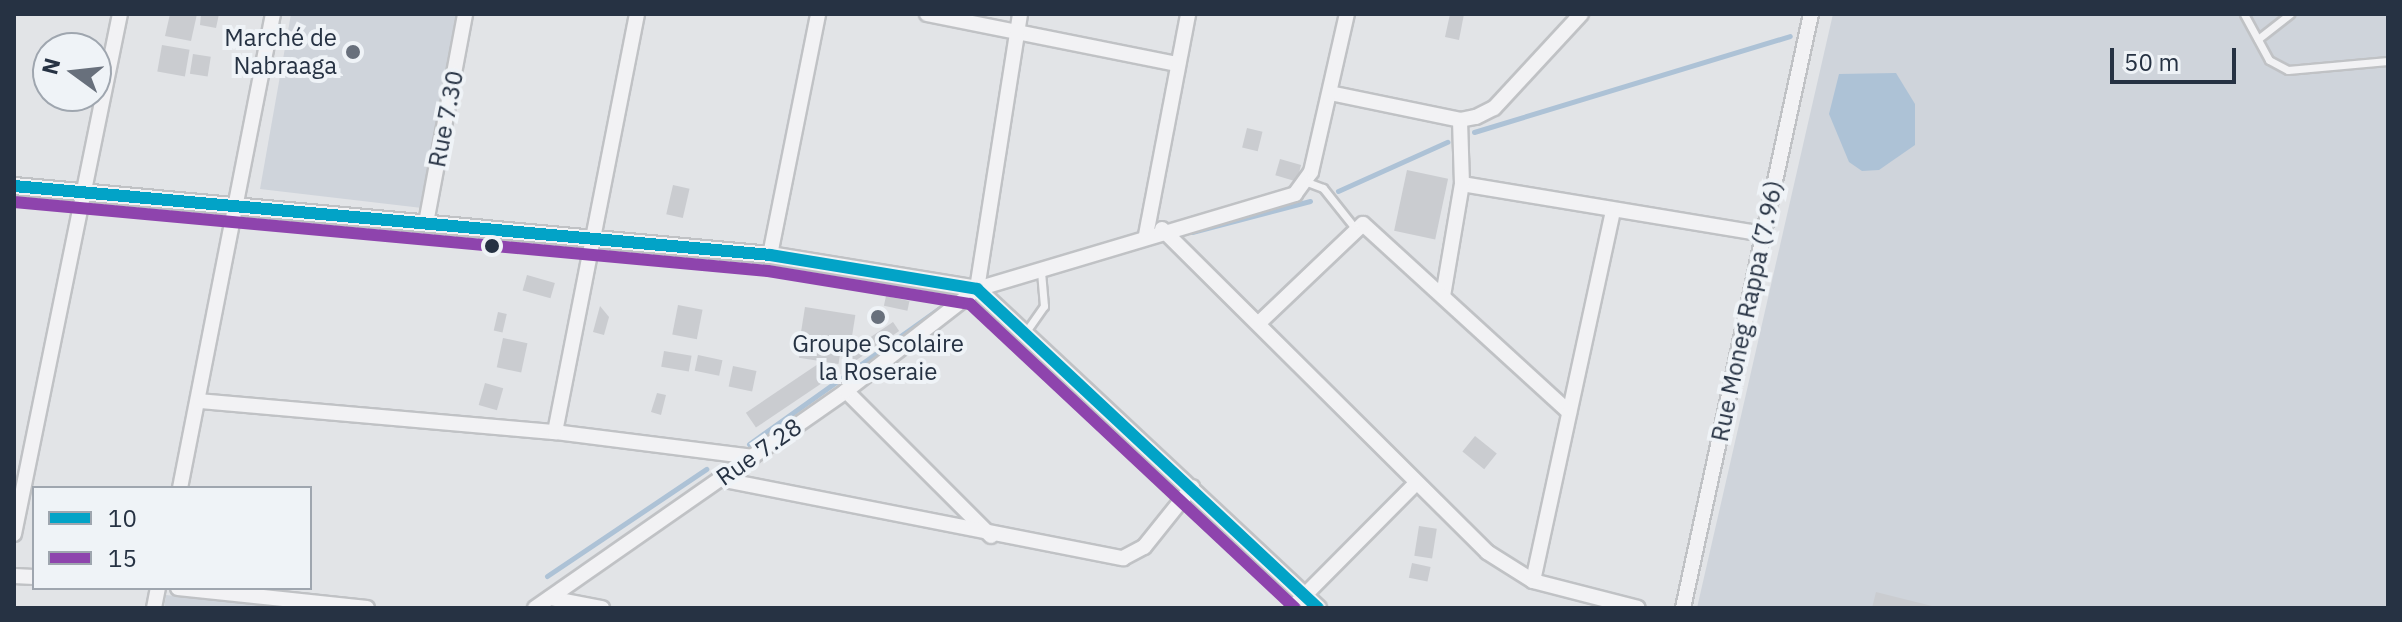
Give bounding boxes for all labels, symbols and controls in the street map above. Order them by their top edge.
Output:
place label: Marché de Nabraaga [224,24,337,80]
north arrow [32,32,112,112]
scale bar [2114,32,2240,82]
marker: Marché de Nabraaga [344,43,362,61]
text: 50 m [2124,46,2179,78]
text: N [34,55,66,78]
street label: Rue 7.30 [423,68,469,170]
street label: Rue Moneg Rappa (7.96) [1705,178,1789,444]
unlabelled marker [484,238,500,254]
marker: Groupe Scolaire la Roseraie [869,308,887,326]
place label: Groupe Scolaire la Roseraie [792,330,964,386]
street label: Rue 7.28 [711,412,807,492]
legend [32,486,312,590]
text: 10 [108,502,137,534]
text: 15 [108,542,137,574]

